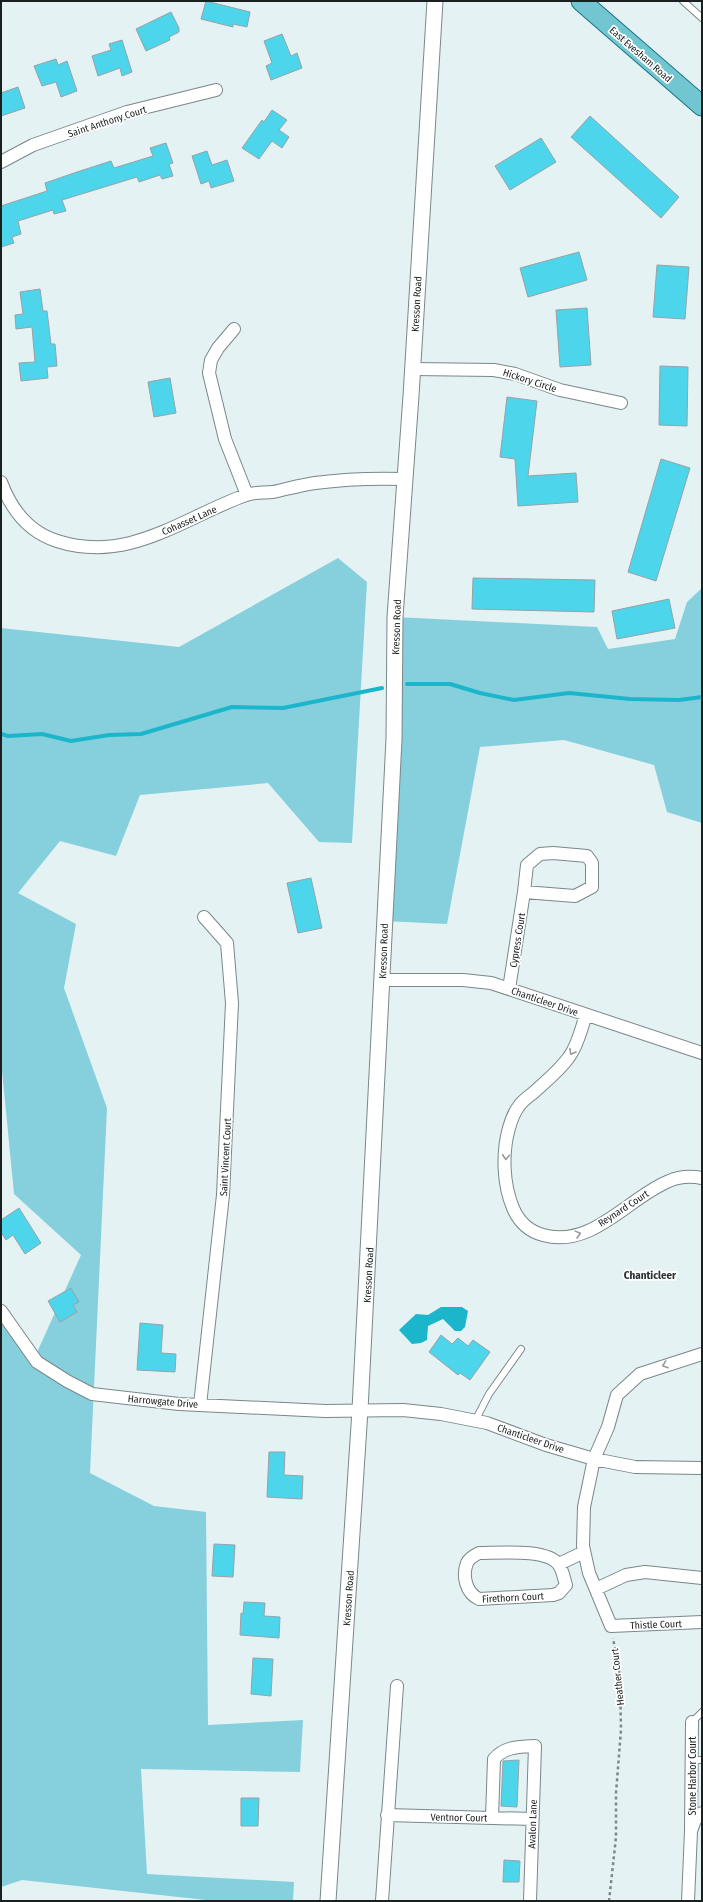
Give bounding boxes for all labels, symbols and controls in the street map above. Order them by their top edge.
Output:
street label: East Evesham Road [607,25,674,85]
street label: Saint Anthony Court [67,103,149,140]
street label: Kresson Road [410,276,424,332]
street label: Hickory Circle [501,367,558,395]
street label: Cohasset Lane [160,503,219,538]
street label: Kresson Road [390,599,404,655]
street label: Cypress Court [508,911,528,968]
street label: Kresson Road [377,923,391,979]
street label: Chanticleer Drive [510,985,580,1019]
one-way arrow [569,1048,577,1055]
street label: Saint Vincent Court [218,1117,234,1196]
one-way arrow [501,1154,510,1160]
street label: Reynard Court [596,1188,652,1230]
one-way arrow [574,1230,581,1239]
street label: Kresson Road [362,1247,376,1303]
district label: Chanticleer [624,1269,677,1282]
one-way arrow [661,1361,668,1369]
street label: Harrowgate Drive [127,1393,199,1411]
street label: Chanticleer Drive [496,1422,566,1456]
street label: Kresson Road [341,1570,357,1626]
street label: Firethorn Court [482,1590,545,1606]
street label: Thistle Court [630,1618,683,1632]
street label: Heather Court [609,1647,627,1706]
street label: Stone Harbor Court [687,1736,699,1815]
street label: Avalon Lane [526,1799,540,1849]
street label: Ventnor Court [430,1812,488,1825]

